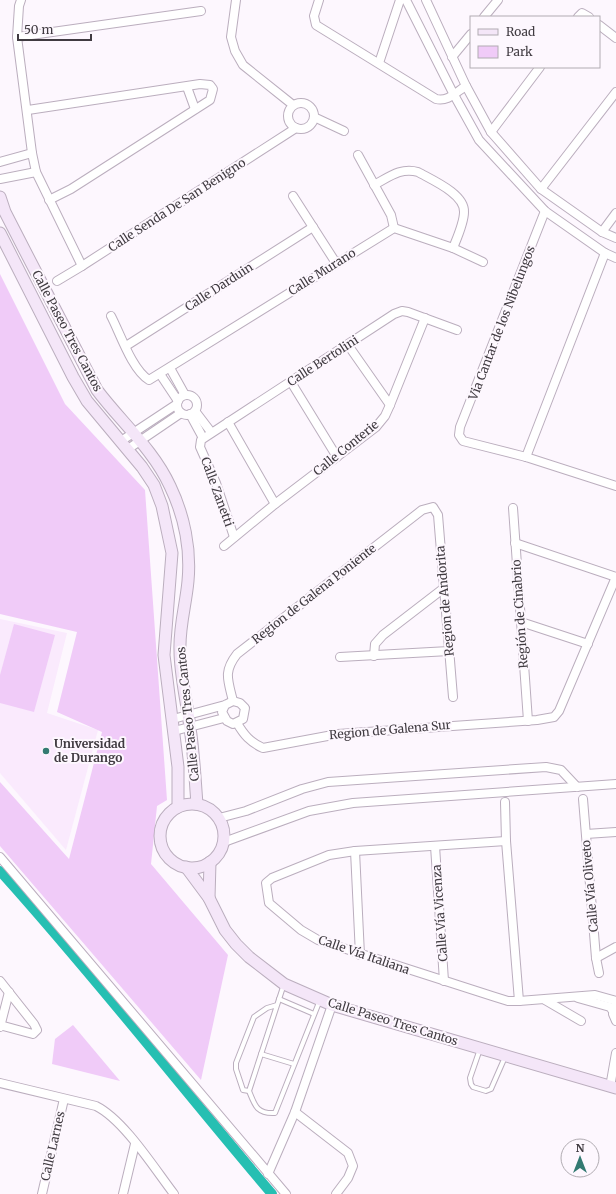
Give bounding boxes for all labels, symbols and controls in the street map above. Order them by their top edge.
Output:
scale bar [18,16,91,42]
legend [470,16,600,68]
text: 50 m [24,22,53,37]
text: Road [506,24,535,39]
text: Park [506,44,533,59]
street label: Calle Senda De San Benigno [105,155,248,255]
street label: Via Cantar de los Nibelungos [465,243,538,403]
street label: Calle Murano [285,245,358,298]
street label: Calle Darduin [182,259,256,314]
street label: Calle Paseo Tres Cantos [29,268,106,394]
street label: Calle Bertolini [284,332,361,389]
street label: Calle Conterie [310,417,381,479]
street label: Calle Zanetti [198,455,237,529]
street label: Region de Galena Poniente [249,540,379,647]
street label: Region de Andorita [432,545,457,657]
street label: Región de Cinabrio [508,559,531,669]
street label: Calle Paseo Tres Cantos [173,646,202,782]
street label: Region de Galena Sur [328,717,452,742]
place label: Universidad de Durango [54,736,126,765]
marker: Universidad de Durango [41,746,51,756]
street label: Calle Vía Oliveto [578,839,601,933]
street label: Calle Vía Vicenza [429,864,450,962]
street label: Calle Vía Italiana [316,932,412,977]
street label: Calle Paseo Tres Cantos [326,995,460,1048]
street label: Calle Larnes [37,1110,68,1182]
north arrow [560,1138,600,1178]
text: N [576,1141,585,1155]

